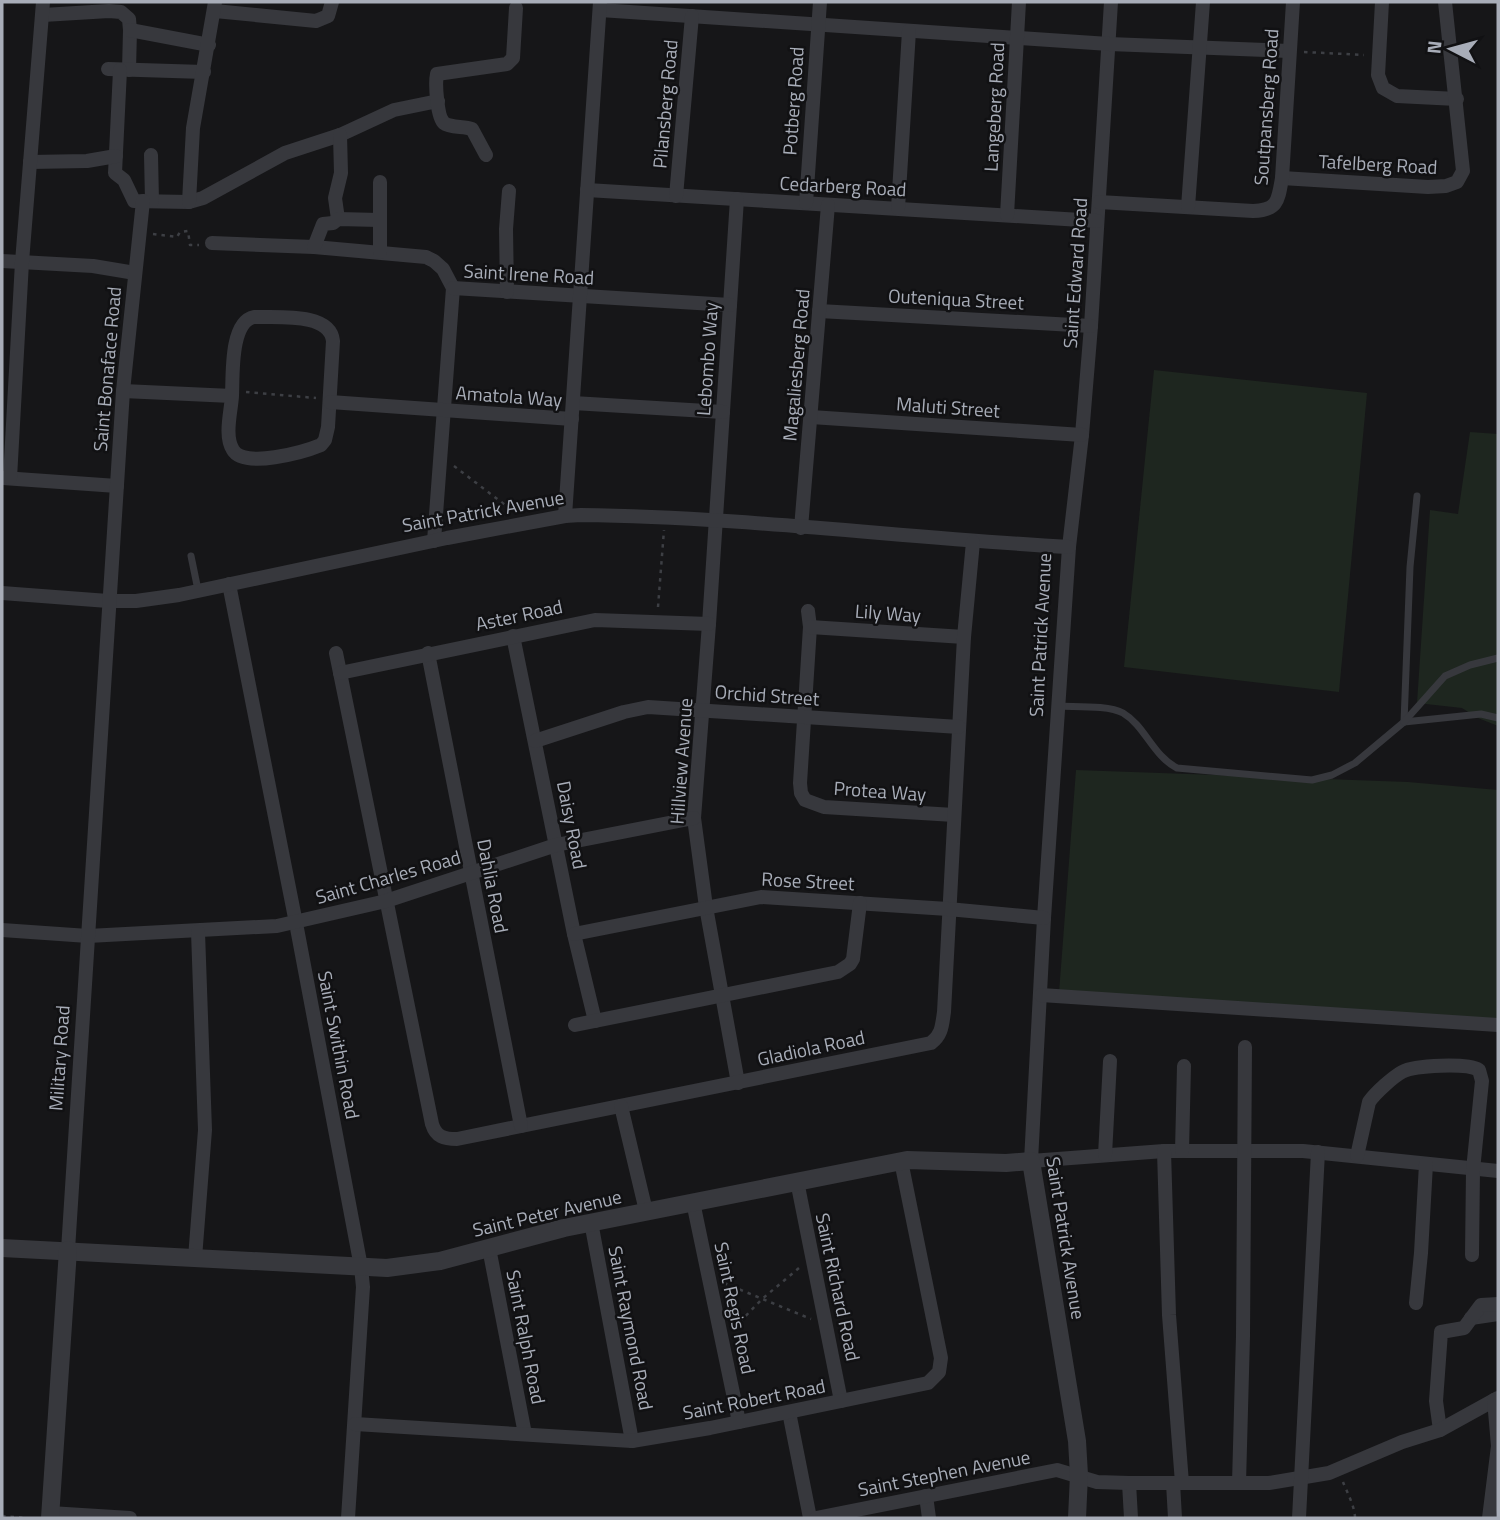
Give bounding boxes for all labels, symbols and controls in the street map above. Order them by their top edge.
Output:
north arrow [1416,14,1486,84]
street label: Soutpansberg Road [1246,28,1285,186]
street label: Pilansberg Road [644,38,685,170]
text: N [1418,39,1449,55]
street label: Langeberg Road [976,42,1011,172]
street label: Potberg Road [774,46,811,156]
street label: Tafelberg Road [1318,146,1438,181]
street label: Cedarberg Road [779,168,907,203]
street label: Saint Edward Road [1055,197,1094,349]
street label: Saint Irene Road [463,256,595,291]
street label: Outeniqua Street [887,280,1025,317]
street label: Saint Bonaface Road [85,285,128,453]
street label: Magaliesberg Road [774,288,817,442]
street label: Lebombo Way [688,301,725,417]
street label: Amatola Way [455,377,563,414]
street label: Maluti Street [895,388,1001,425]
street label: Saint Patrick Avenue [400,482,566,539]
street label: Saint Patrick Avenue [1021,552,1058,718]
street label: Aster Road [473,591,565,638]
street label: Lily Way [854,596,922,629]
street label: Orchid Street [714,676,821,713]
street label: Hillview Avenue [662,697,699,825]
street label: Protea Way [833,773,927,808]
street label: Daisy Road [550,778,595,871]
street label: Dahlia Road [470,836,517,935]
street label: Saint Charles Road [312,842,464,911]
street label: Rose Street [761,864,856,897]
street label: Saint Swithin Road [311,968,368,1121]
street label: Military Road [40,1004,77,1112]
street label: Gladiola Road [755,1022,867,1073]
street label: Saint Patrick Avenue [1039,1155,1094,1321]
street label: Saint Peter Avenue [469,1181,624,1244]
street label: Saint Richard Road [809,1210,868,1364]
street label: Saint Regis Road [707,1239,764,1377]
street label: Saint Raymond Road [601,1243,662,1413]
street label: Saint Ralph Road [499,1267,554,1406]
street label: Saint Robert Road [680,1370,828,1427]
street label: Saint Stephen Avenue [855,1442,1033,1503]

